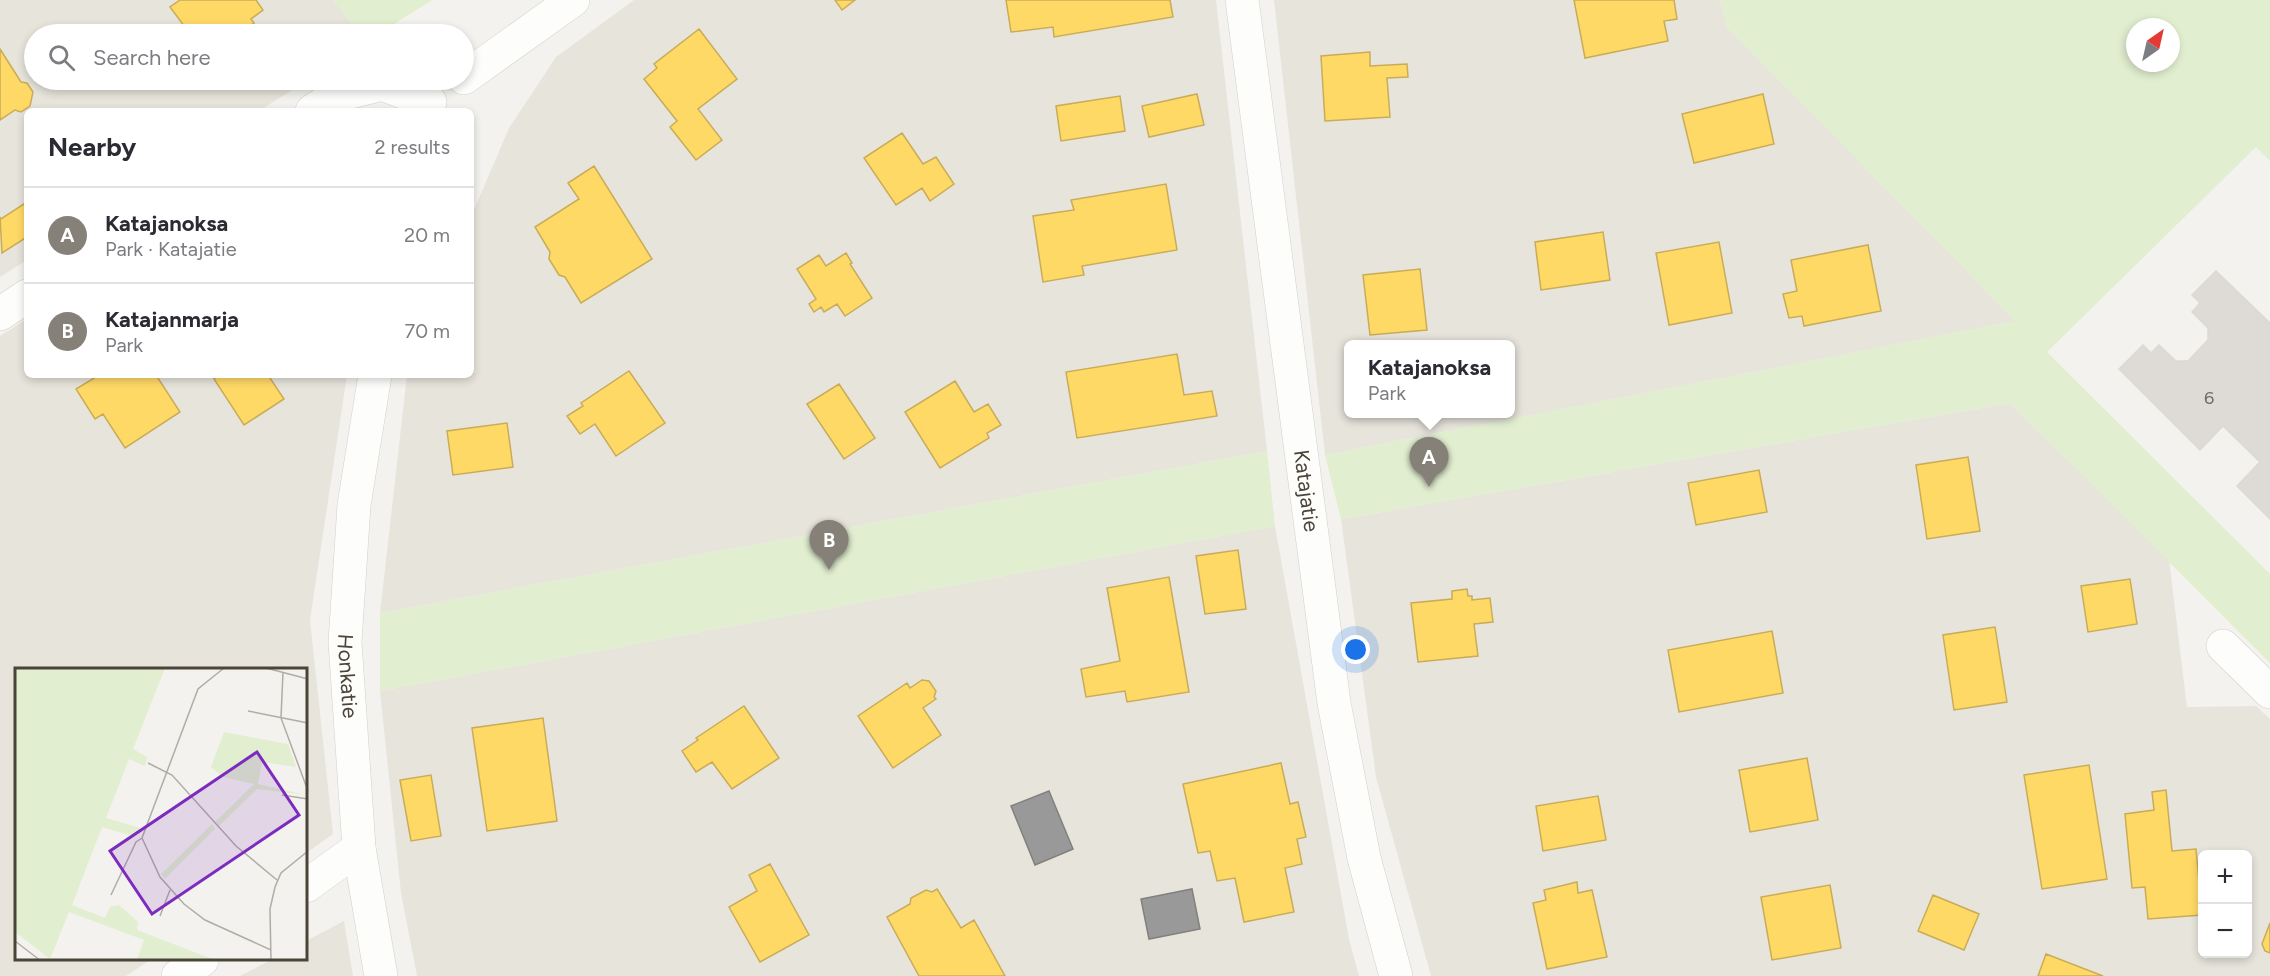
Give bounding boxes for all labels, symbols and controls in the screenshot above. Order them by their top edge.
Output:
north arrow [2126,18,2180,72]
search box [24,24,474,90]
icon: search [45,41,78,74]
text: Search here [93,44,211,71]
text: Nearby [48,131,136,163]
text: 2 results [374,135,450,159]
text: Katajanoksa [105,210,228,237]
text: A [60,223,75,247]
text: 20 m [404,223,450,247]
text: Park · Katajatie [105,237,237,261]
text: Katajanmarja [105,306,239,333]
text: B [61,319,74,343]
text: 70 m [404,319,450,343]
text: Park [105,333,143,357]
popup [1344,340,1515,418]
text: Katajanoksa [1368,354,1491,381]
text: Park [1368,381,1406,405]
house number: 6 [2204,387,2214,409]
pin: A [1410,438,1448,487]
street label: Katajatie [1289,448,1324,533]
pin: B [810,520,848,570]
street label: Honkatie [333,633,363,719]
your location [1341,635,1370,664]
inset map [15,668,308,961]
map controls [2198,850,2252,958]
button: + [2198,850,2252,904]
button: − [2198,904,2252,958]

